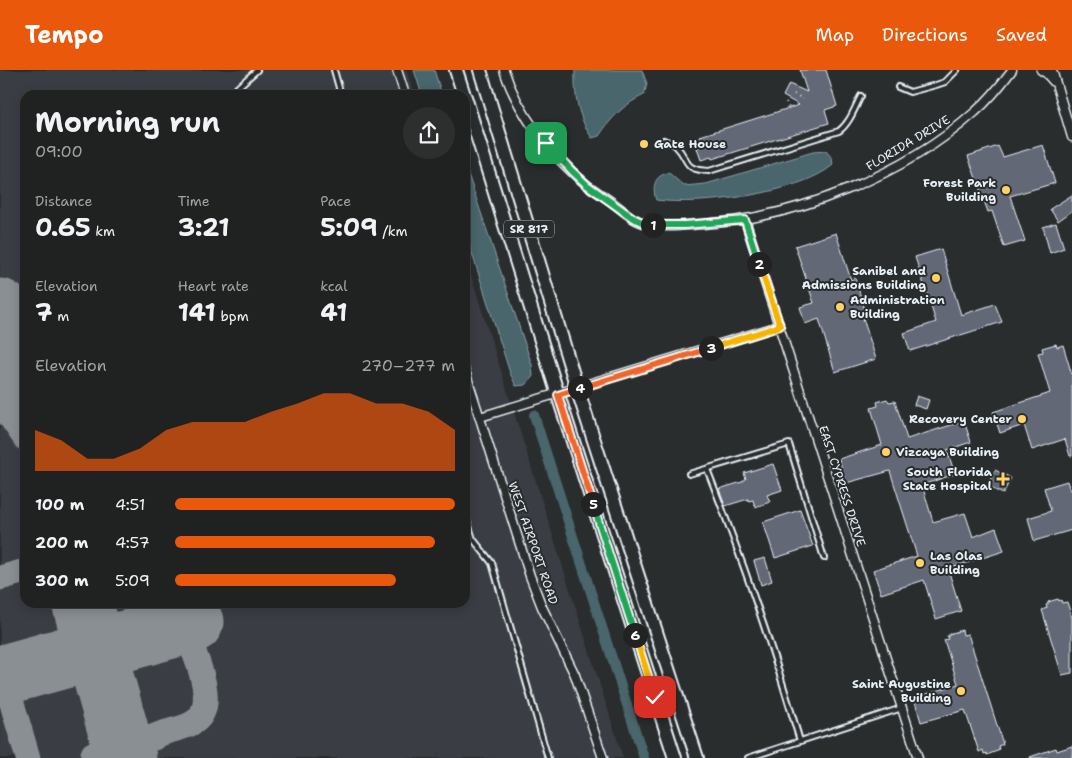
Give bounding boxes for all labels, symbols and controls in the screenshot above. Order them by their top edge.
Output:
text: Tempo [25,19,104,51]
text: Map [816,23,854,47]
text: Directions [882,23,968,47]
text: Saved [996,23,1047,47]
text: Morning run [35,103,220,141]
button: share [403,107,455,159]
street label: FLORIDA DRIVE [863,112,953,174]
pin [525,122,567,164]
icon: arrive [532,129,560,157]
place label: Gate House [654,136,726,152]
marker: Gate House [638,138,650,150]
text: 09:00 [35,141,83,162]
place label: Forest Park Building [923,175,996,205]
marker: Forest Park Building [1000,184,1012,196]
text: Distance [35,192,92,210]
text: Time [178,192,210,210]
text: Pace [320,192,351,210]
text: 0.65 [35,210,91,244]
text: 3:21 [178,210,230,244]
text: 5:09 [320,210,378,244]
pin: 1 [640,212,666,238]
text: 1 [650,216,657,234]
road number: SR 817 [504,220,554,238]
text: km [91,222,115,240]
text: /km [378,222,407,240]
pin: 2 [746,252,772,276]
text: 2 [755,255,764,273]
place label: Sanibel and Admissions Building [802,263,926,293]
marker: Sanibel and Admissions Building [930,272,942,284]
text: Elevation [35,277,98,295]
text: Heart rate [178,277,249,295]
text: kcal [320,277,348,295]
place label: Administration Building [850,292,945,322]
text: 7 [35,295,53,329]
text: 141 [178,295,216,329]
text: 41 [320,295,348,329]
marker: Administration Building [834,301,846,313]
text: m [53,307,69,325]
text: bpm [216,307,249,325]
pin: 3 [698,336,724,360]
text: 3 [707,339,716,357]
text: Elevation [35,355,107,376]
text: 270–277 m [361,355,455,376]
pin: 4 [568,376,592,400]
text: 4 [576,379,585,397]
place label: Recovery Center [909,411,1013,427]
marker: Recovery Center [1016,413,1028,425]
street label: EAST CYPRESS DRIVE [815,423,869,549]
place label: Vizcaya Building [896,444,999,460]
marker: Vizcaya Building [880,446,892,458]
place label: South Florida State Hospital [903,464,993,494]
marker: South Florida State Hospital [996,472,1010,486]
street label: WEST AIRPORT ROAD [504,480,562,607]
pin: 5 [580,492,606,516]
text: 100 m [35,494,84,515]
text: 4:51 [115,494,145,515]
text: 5 [589,495,598,513]
text: 200 m [35,532,88,553]
text: 4:57 [115,532,150,553]
place label: Las Olas Building [930,548,983,578]
marker: Las Olas Building [914,557,926,569]
text: 300 m [35,570,89,591]
text: 5:09 [115,570,150,591]
pin: 6 [622,622,648,648]
text: 6 [631,626,640,644]
pin [634,676,676,718]
place label: Saint Augustine Building [852,676,951,706]
icon: check [641,683,669,711]
marker: Saint Augustine Building [955,685,967,697]

